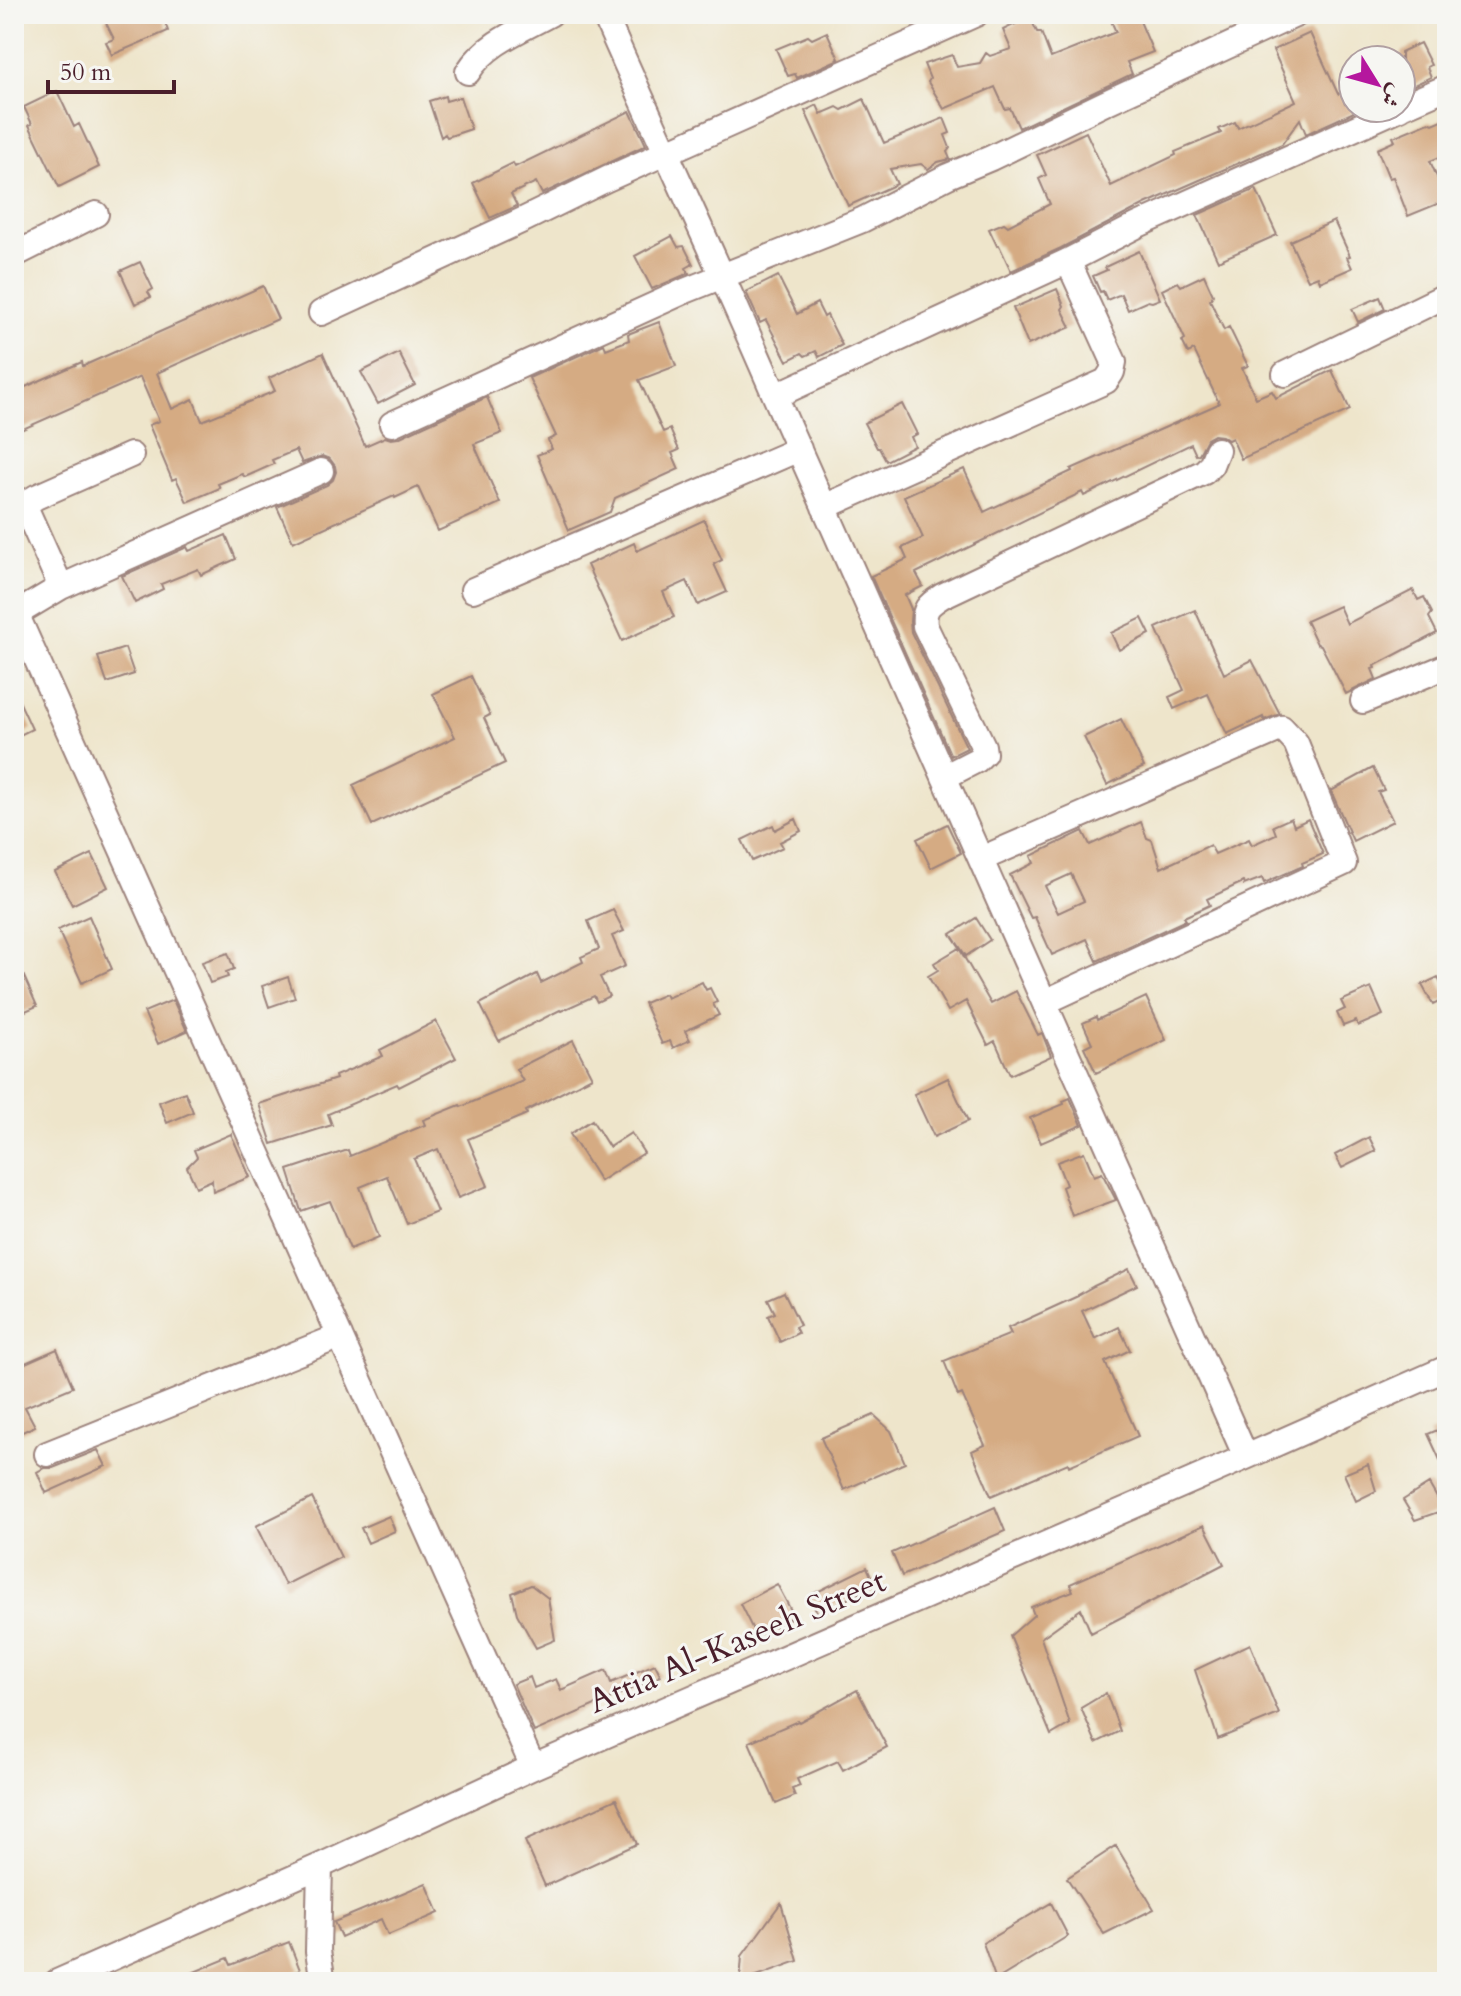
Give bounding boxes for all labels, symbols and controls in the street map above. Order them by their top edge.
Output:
scale bar [48,44,174,94]
north arrow [1337,44,1417,124]
text: 50 m [60,56,112,89]
text: ش [1374,78,1411,113]
street label: Attia Al-Kaseeh Street [581,1557,893,1724]

